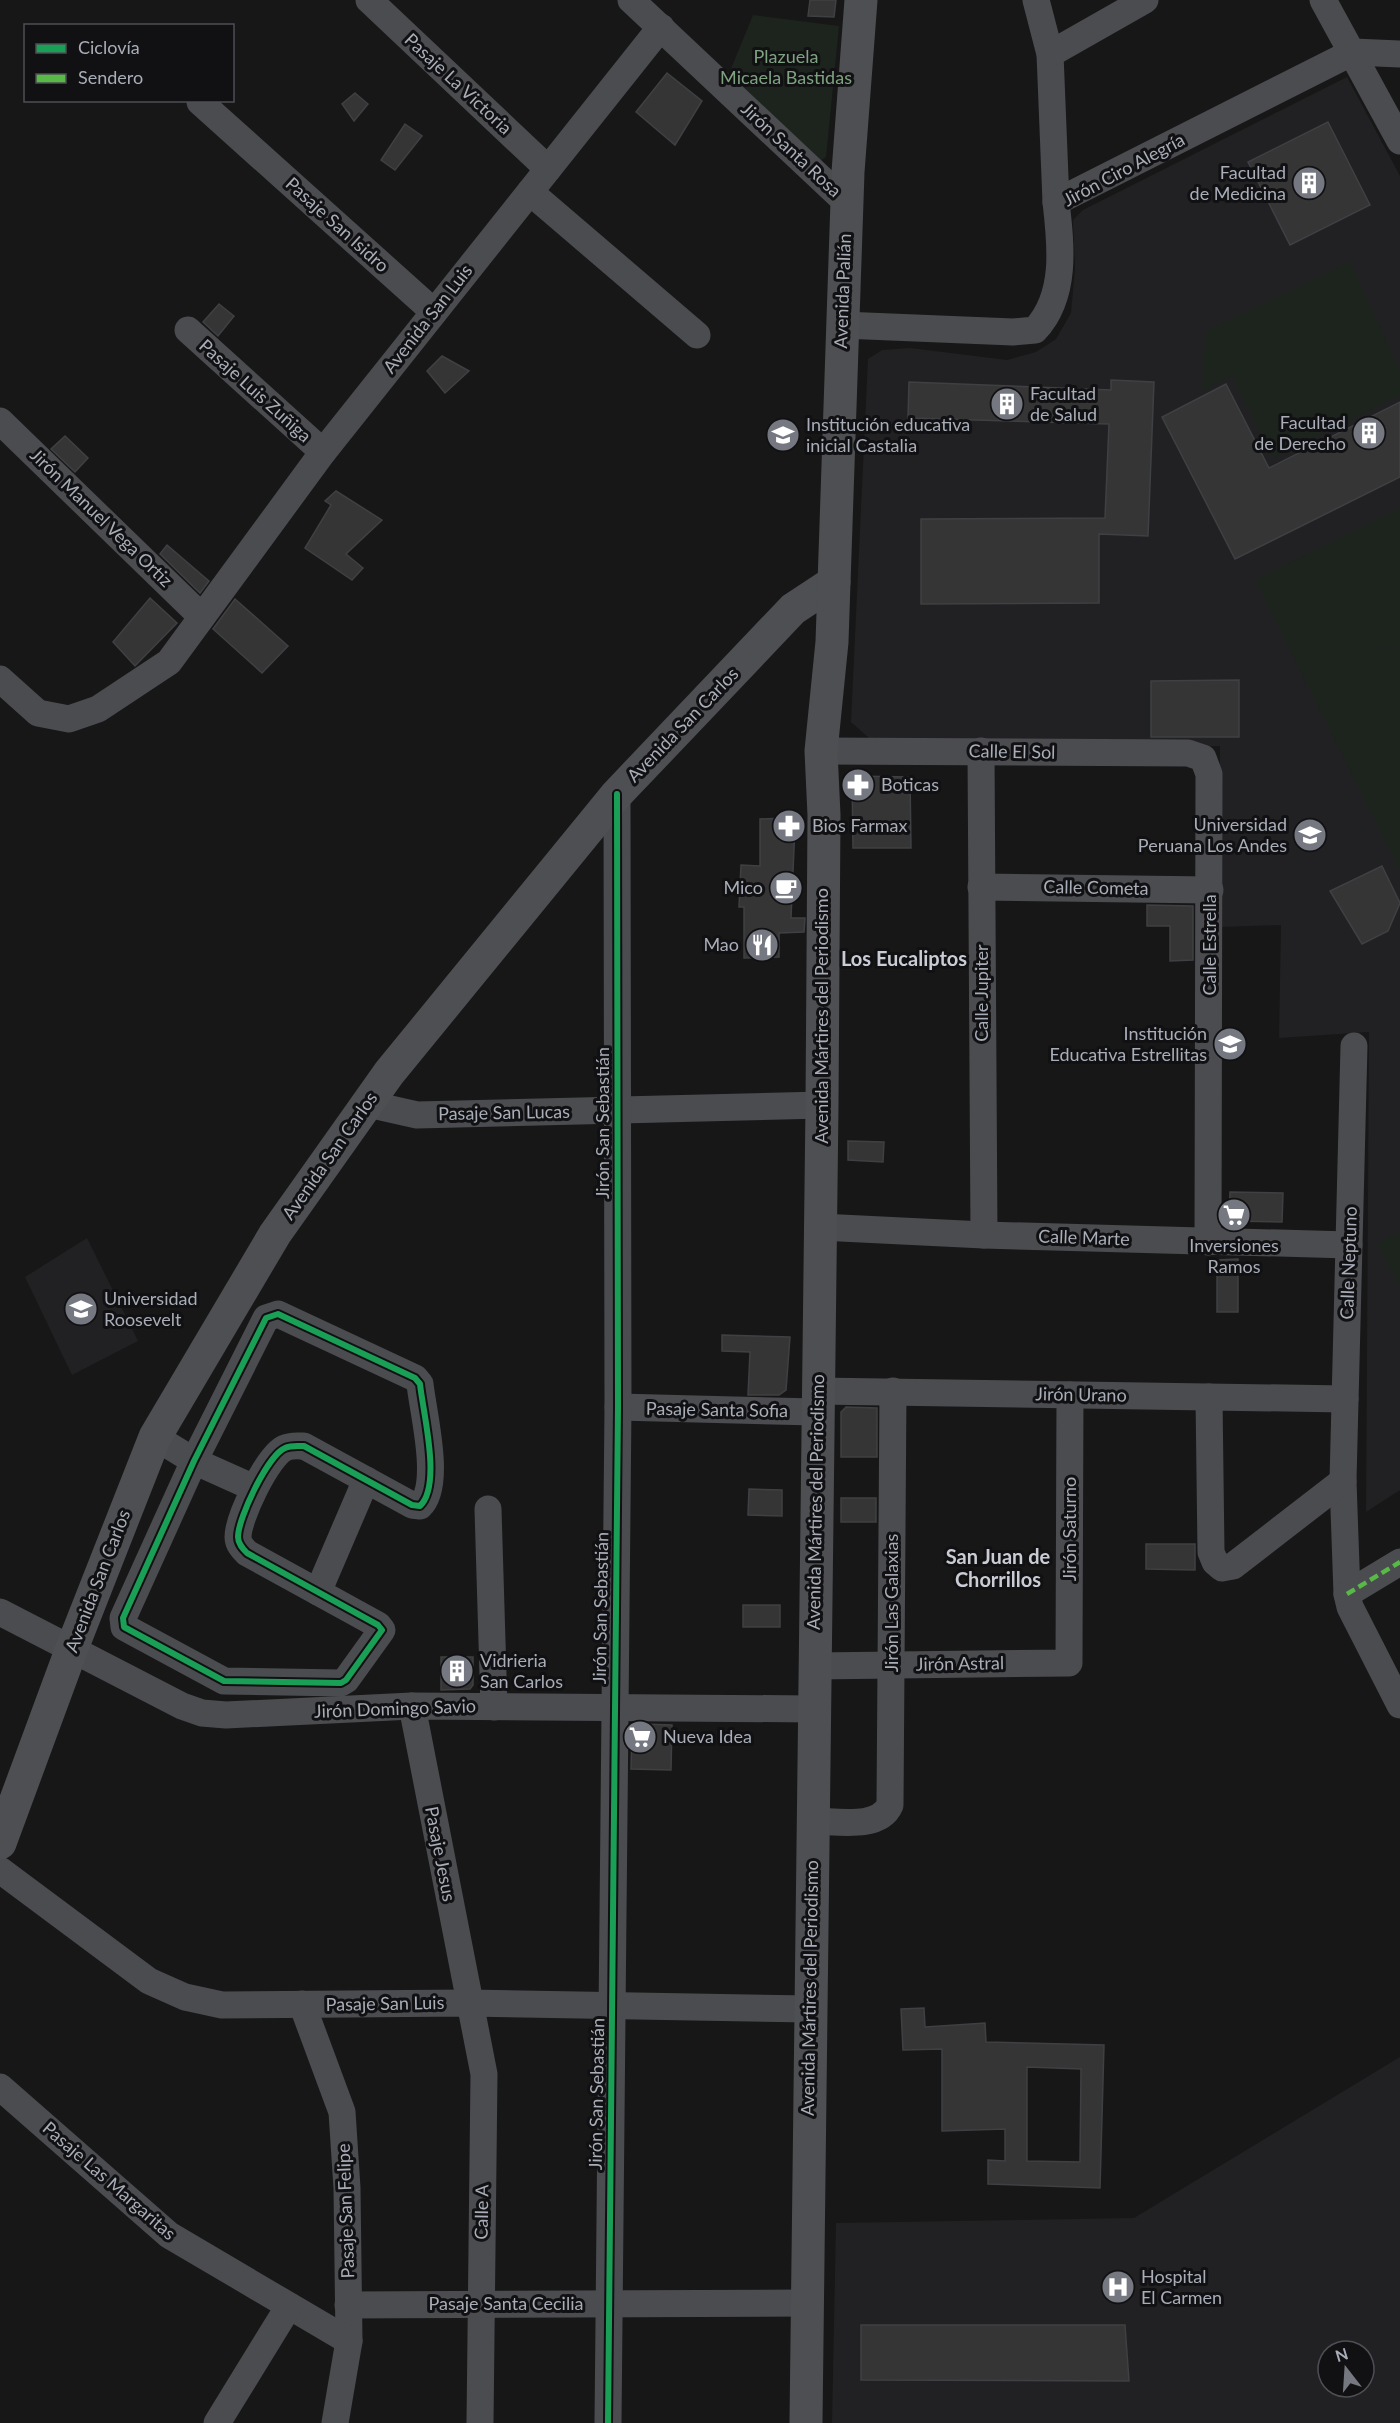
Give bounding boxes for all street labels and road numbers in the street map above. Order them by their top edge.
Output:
street label: Pasaje La Victoria [401,28,517,138]
street label: Jirón Santa Rosa [737,97,846,201]
street label: Jirón Ciro Alegría [1059,128,1188,210]
street label: Pasaje San Isidro [282,172,394,276]
street label: Avenida Palián [829,233,855,349]
street label: Avenida San Luis [378,259,477,377]
street label: Pasaje Luis Zuñiga [195,334,316,446]
street label: Jirón Manuel Vega Ortiz [26,444,177,591]
street label: Avenida San Carlos [622,662,743,786]
street label: Calle El Sol [968,739,1056,763]
street label: Calle Cometa [1043,875,1149,899]
street label: Avenida Mártires del Periodismo [810,888,832,1144]
street label: Calle Estrella [1198,894,1220,996]
street label: Calle Jupiter [970,944,992,1042]
street label: Jirón San Sebastián [591,1047,613,1199]
street label: Avenida San Carlos [277,1087,382,1224]
street label: Pasaje San Lucas [438,1100,570,1124]
street label: Calle Neptuno [1335,1206,1361,1320]
street label: Calle Marte [1038,1224,1130,1250]
street label: Avenida Mártires del Periodismo [802,1374,828,1630]
street label: Jirón Urano [1035,1382,1127,1406]
street label: Pasaje Santa Sofia [646,1397,788,1421]
street label: Jirón Saturno [1058,1477,1080,1581]
street label: Avenida San Carlos [60,1506,134,1655]
street label: Jirón San Sebastián [588,1532,612,1684]
street label: Jirón Las Galaxias [880,1533,902,1672]
street label: Jirón Astral [916,1651,1004,1675]
street label: Jirón Domingo Savio [314,1694,476,1722]
street label: Pasaje Jesus [421,1804,461,1903]
street label: Avenida Mártires del Periodismo [796,1860,822,2116]
street label: Pasaje San Luis [325,1991,445,2015]
street label: Jirón San Sebastián [584,2018,608,2170]
street label: Pasaje Las Margaritas [39,2116,181,2244]
street label: Pasaje San Felipe [332,2143,358,2279]
street label: Calle A [470,2183,492,2240]
street label: Pasaje Santa Cecilia [429,2292,583,2314]

